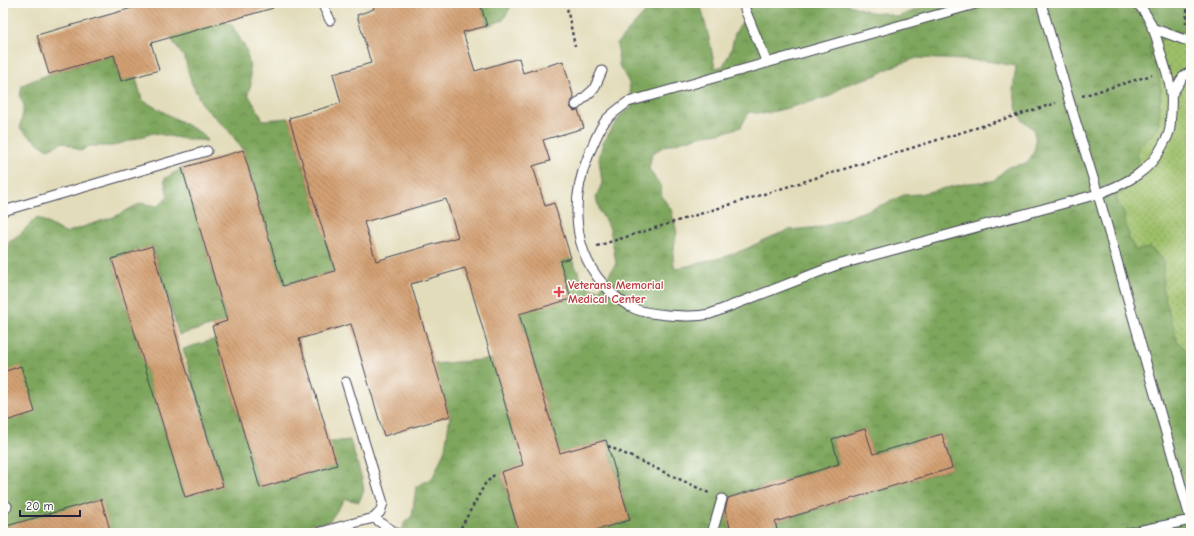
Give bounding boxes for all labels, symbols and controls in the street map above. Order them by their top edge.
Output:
place label: Veterans Memorial Medical Center [568,278,664,306]
marker: Veterans Memorial Medical Center [553,286,565,298]
scale bar [20,492,80,518]
text: 20 m [26,499,54,513]

